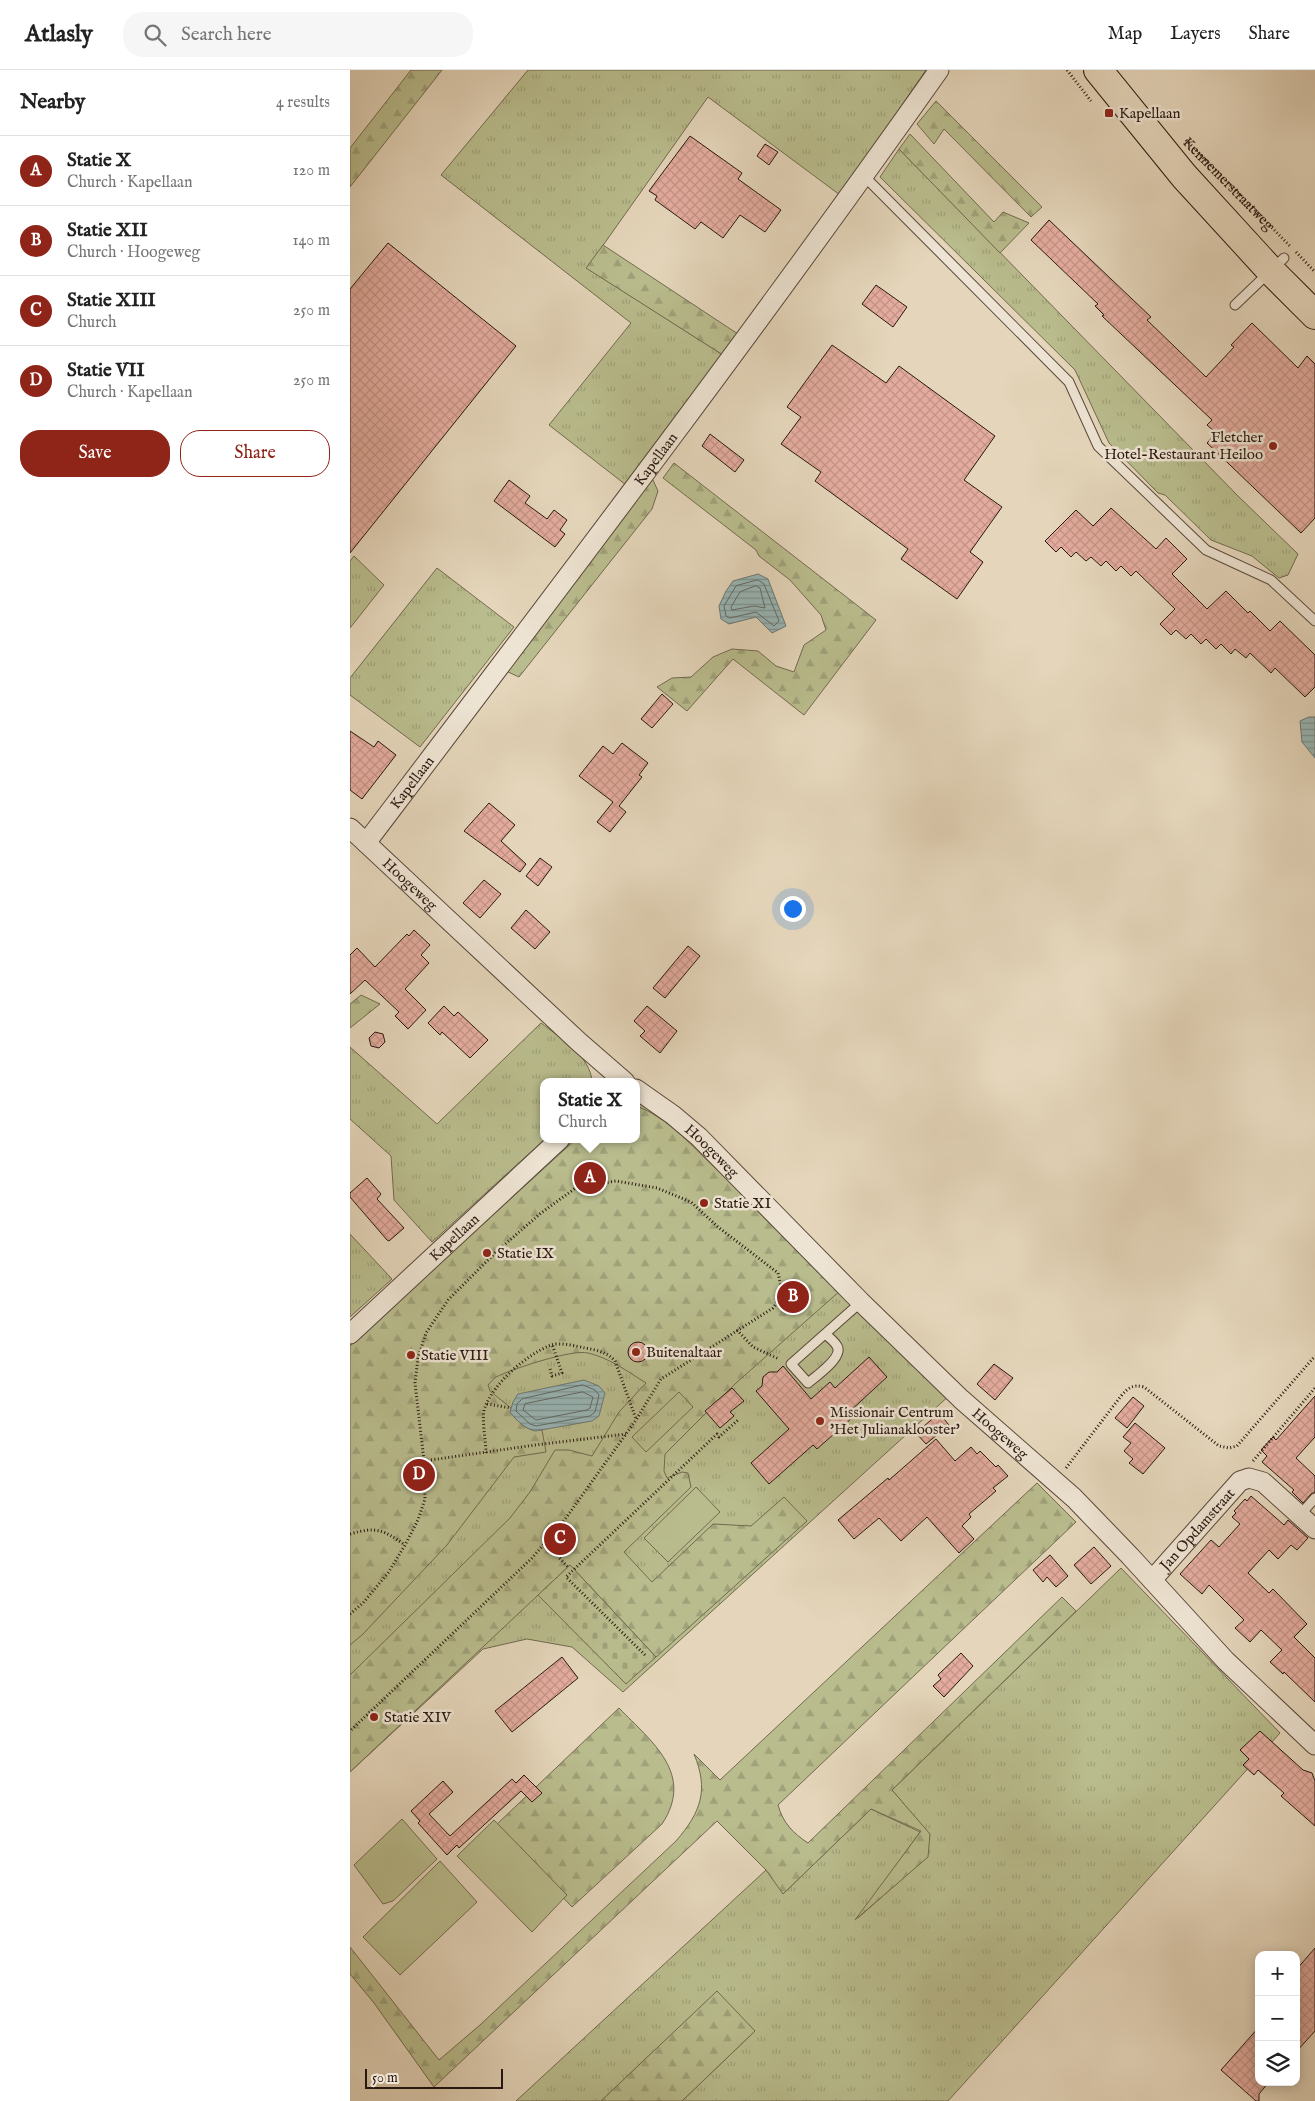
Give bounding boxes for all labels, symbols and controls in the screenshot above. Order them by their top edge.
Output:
search box [123,12,473,57]
text: Atlasly [25,19,93,50]
icon: search [141,21,169,49]
text: Search here [181,23,271,47]
text: Map [1108,23,1142,46]
text: Layers [1170,23,1221,46]
text: Share [1249,23,1290,46]
text: Nearby [20,89,85,116]
text: 4 results [276,93,330,113]
place label: Kapellaan [1119,104,1181,123]
marker: Kapellaan [1103,107,1115,119]
street label: Kennemerstraatweg [1179,133,1279,235]
text: Statie X [67,149,131,173]
text: A [31,161,41,181]
text: 120 m [293,161,330,181]
text: Church · Kapellaan [67,173,193,193]
text: Statie XII [67,219,148,243]
text: B [31,231,41,251]
text: 140 m [292,231,330,251]
text: Church · Hoogeweg [67,243,200,263]
text: Statie XIII [67,289,156,313]
text: C [30,301,42,321]
text: 250 m [293,301,330,321]
text: Church [67,313,116,333]
text: Statie VII [67,359,145,383]
text: D [30,371,42,391]
text: 250 m [293,371,330,391]
text: Church · Kapellaan [67,383,193,403]
place label: Fletcher Hotel-Restaurant Heiloo [1104,428,1263,464]
street label: Kapellaan [630,429,682,489]
button: Save [20,430,170,477]
button: Share [180,430,330,477]
marker: Fletcher Hotel-Restaurant Heiloo [1267,440,1279,452]
street label: Kapellaan [386,752,438,813]
street label: Hoogeweg [378,854,442,915]
your location [780,896,806,922]
popup [540,1078,640,1143]
text: Statie X [558,1089,622,1113]
text: Church [558,1113,607,1133]
street label: Hoogeweg [681,1120,744,1182]
pin: A [574,1159,606,1197]
place label: Statie XI [714,1194,772,1213]
marker: Statie XI [698,1197,710,1209]
street label: Kapellaan [425,1209,483,1265]
place label: Statie IX [497,1244,554,1263]
marker: Statie IX [481,1247,493,1259]
pin: B [777,1278,809,1316]
place label: Buitenaltaar [646,1343,722,1362]
place label: Statie VIII [421,1346,489,1365]
marker: Buitenaltaar [630,1346,642,1358]
marker: Statie VIII [405,1349,417,1361]
place label: Missionair Centrum 'Het Julianaklooster' [830,1403,960,1439]
street label: Hoogeweg [968,1404,1033,1464]
marker: Missionair Centrum 'Het Julianaklooster' [814,1415,826,1427]
pin: D [403,1456,435,1494]
street label: Jan Opdamstraat [1154,1484,1239,1576]
pin: C [544,1520,576,1558]
place label: Statie XIV [384,1708,452,1727]
marker: Statie XIV [368,1711,380,1723]
map controls [1255,1951,1300,2086]
button: + [1255,1951,1300,1996]
button: − [1255,1996,1300,2041]
button: layers [1255,2041,1300,2086]
scale bar [365,2066,502,2089]
text: 50 m [372,2069,398,2087]

